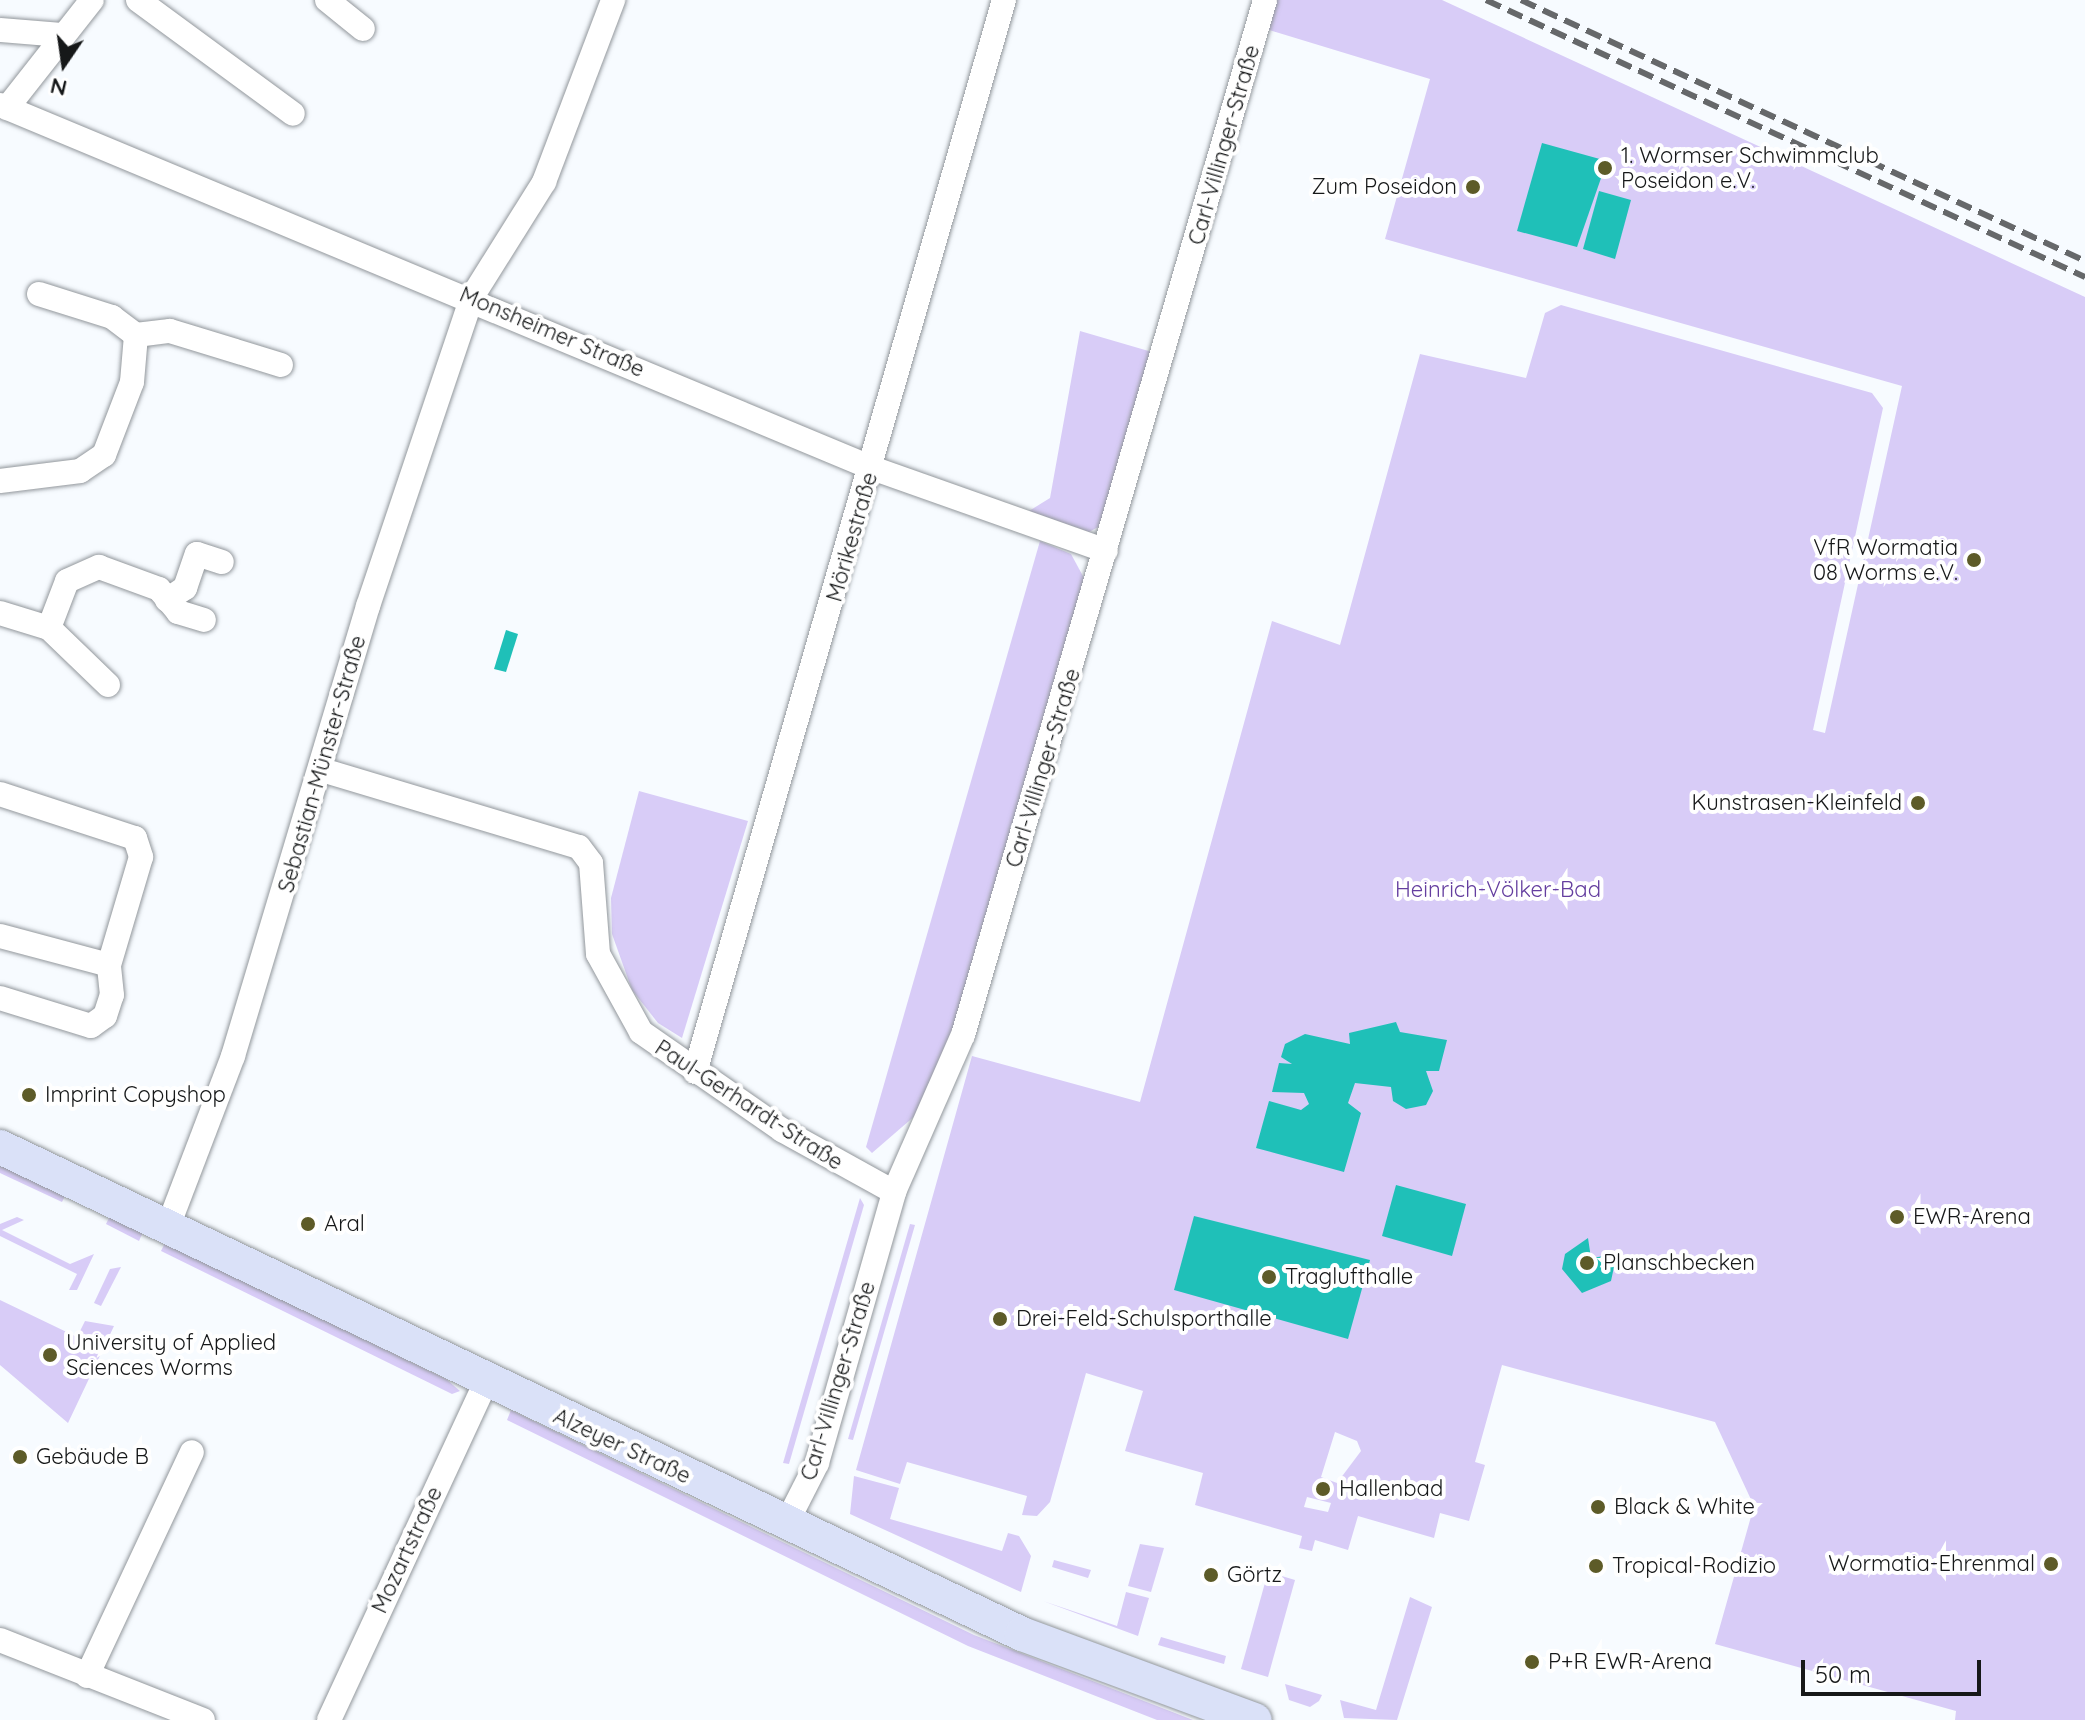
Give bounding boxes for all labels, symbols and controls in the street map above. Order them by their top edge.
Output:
north arrow [24,24,104,104]
street label: Carl-Villinger-Straße [1183,42,1265,248]
text: N [48,72,70,103]
place label: 1. Wormser Schwimmclub Poseidon e.V. [1621,142,1879,194]
marker: 1. Wormser Schwimmclub Poseidon e.V. [1596,159,1614,177]
place label: Zum Poseidon [1311,174,1457,200]
marker: Zum Poseidon [1464,178,1482,196]
street label: Monsheimer Straße [456,281,648,383]
street label: Mörikestraße [821,469,883,605]
place label: VfR Wormatia 08 Worms e.V. [1813,534,1958,586]
marker: VfR Wormatia 08 Worms e.V. [1965,551,1983,569]
street label: Sebastian-Münster-Straße [273,632,371,896]
street label: Carl-Villinger-Straße [1000,665,1086,871]
place label: Kunstrasen-Kleinfeld [1692,790,1902,816]
marker: Kunstrasen-Kleinfeld [1909,794,1927,812]
park label: Heinrich-Völker-Bad [1395,877,1601,903]
street label: Paul-Gerhardt-Straße [650,1034,848,1176]
place label: Imprint Copyshop [45,1082,226,1108]
marker: Imprint Copyshop [20,1086,38,1104]
place label: EWR-Arena [1913,1204,2031,1230]
marker: EWR-Arena [1888,1208,1906,1226]
place label: Aral [324,1211,365,1237]
marker: Aral [299,1215,317,1233]
place label: Planschbecken [1603,1250,1755,1276]
marker: Planschbecken [1578,1254,1596,1272]
place label: Traglufthalle [1285,1264,1413,1290]
marker: Traglufthalle [1260,1268,1278,1286]
street label: Carl-Villinger-Straße [795,1278,881,1484]
place label: Drei-Feld-Schulsporthalle [1016,1306,1272,1332]
marker: Drei-Feld-Schulsporthalle [991,1310,1009,1328]
place label: University of Applied Sciences Worms [66,1329,276,1380]
marker: University of Applied Sciences Worms [41,1346,59,1364]
street label: Alzeyer Straße [549,1403,695,1489]
place label: Gebäude B [36,1444,149,1470]
marker: Gebäude B [11,1448,29,1466]
place label: Hallenbad [1339,1476,1443,1502]
marker: Hallenbad [1314,1480,1332,1498]
street label: Mozartstraße [366,1483,448,1617]
place label: Black & White [1614,1494,1755,1520]
marker: Black & White [1589,1498,1607,1516]
place label: Wormatia-Ehrenmal [1828,1551,2035,1577]
place label: Tropical-Rodizio [1612,1553,1776,1579]
marker: Wormatia-Ehrenmal [2042,1555,2060,1573]
marker: Tropical-Rodizio [1587,1557,1605,1575]
place label: Görtz [1227,1562,1282,1588]
marker: Görtz [1202,1566,1220,1584]
scale bar [1805,1644,1985,1694]
place label: P+R EWR-Arena [1548,1649,1712,1675]
marker: P+R EWR-Arena [1523,1653,1541,1671]
text: 50 m [1815,1659,1871,1689]

